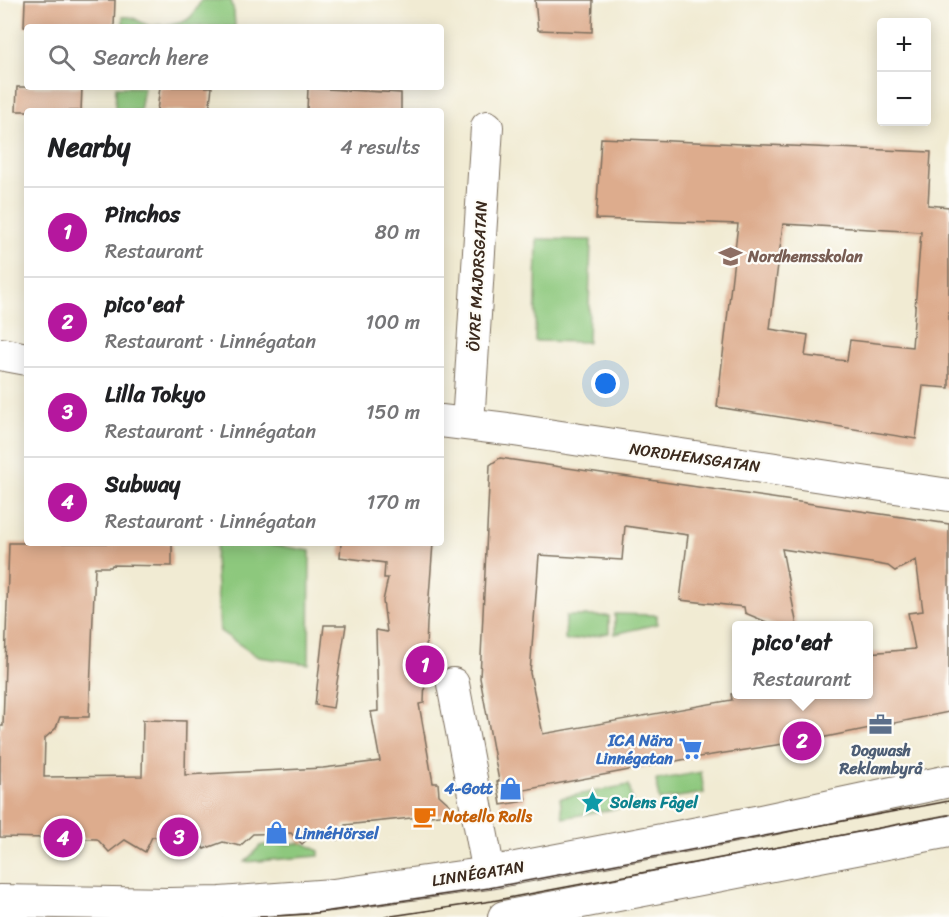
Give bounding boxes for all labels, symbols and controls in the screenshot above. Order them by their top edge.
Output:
map controls [877,18,931,126]
button: + [877,18,931,72]
search box [24,24,444,90]
text: Search here [93,38,209,77]
icon: search [45,41,78,74]
button: − [877,72,931,126]
text: Nearby [48,124,130,170]
text: 4 results [340,130,420,165]
text: Pinchos [105,195,180,234]
street label: ÖVRE MAJORSGATAN [459,200,496,352]
text: 1 [63,215,72,250]
text: 80 m [375,215,420,250]
text: Restaurant [105,234,204,269]
place label: Nordhemsskolan [747,242,863,271]
school or university icon: Nordhemsskolan [717,243,743,269]
text: pico'eat [105,285,184,324]
text: 2 [62,305,73,340]
text: 100 m [366,305,420,340]
text: Restaurant · Linnégatan [105,324,316,359]
your location [591,369,620,398]
text: Lilla Tokyo [105,375,205,414]
text: 3 [62,395,73,430]
text: 150 m [366,395,420,430]
text: Restaurant · Linnégatan [105,414,316,449]
street label: NORDHEMSGATAN [628,434,762,481]
text: Subway [105,465,180,504]
text: 4 [61,485,74,520]
text: 170 m [367,485,420,520]
text: Restaurant · Linnégatan [105,504,316,539]
popup [732,621,873,699]
text: pico'eat [753,623,832,662]
pin: 1 [406,642,444,688]
text: Restaurant [753,662,852,697]
office icon: Dogwash Reklambyrå [868,712,894,738]
pin: 2 [782,718,822,764]
place label: ICA Nära Linnégatan [596,726,673,773]
supermarket icon: ICA Nära Linnégatan [678,736,704,762]
place label: Dogwash Reklambyrå [839,736,923,783]
place label: 4-Gott [443,774,494,803]
shop icon: 4-Gott [498,775,524,801]
place label: Solens Fågel [609,788,699,817]
place icon: Solens Fågel [579,789,605,815]
place label: Notello Rolls [442,802,533,831]
cafe icon: Notello Rolls [412,803,438,829]
pin: 3 [160,814,198,860]
pin: 4 [44,816,82,860]
place label: LinnéHörsel [295,819,380,848]
shop icon: LinnéHörsel [264,820,290,846]
street label: LINNÉGATAN [430,852,527,895]

